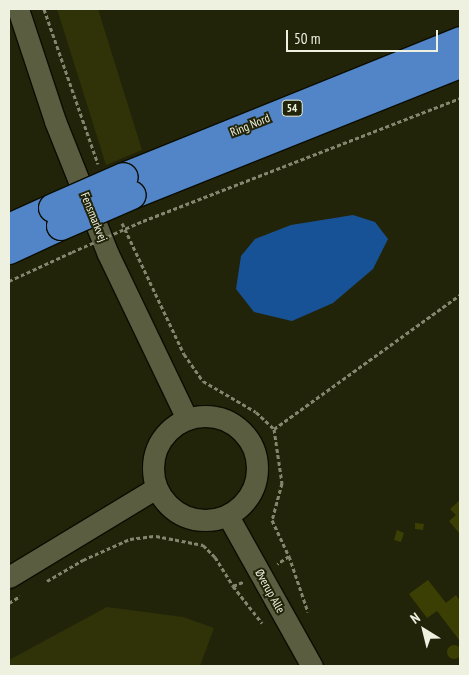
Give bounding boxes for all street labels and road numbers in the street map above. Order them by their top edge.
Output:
road number: 54 [281,100,303,116]
street label: Ring Nord [228,111,272,139]
street label: Fensmarkvej [78,190,110,244]
street label: Øverup Alle [252,566,288,616]

